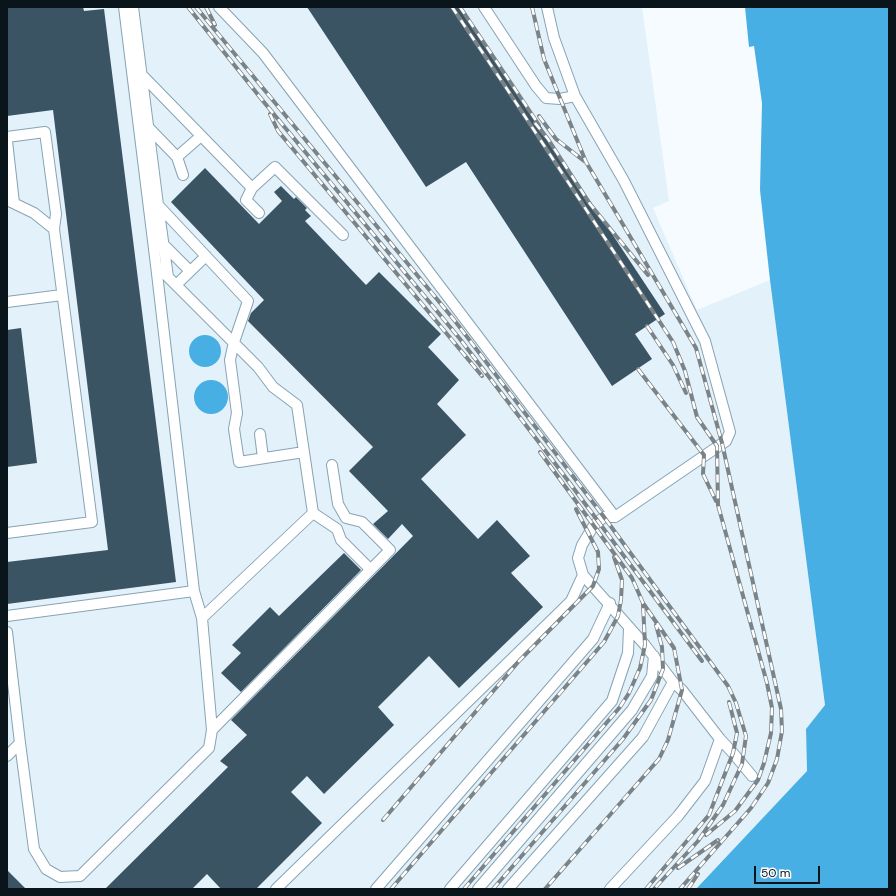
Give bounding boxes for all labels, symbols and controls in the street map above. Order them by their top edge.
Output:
scale bar [756,858,822,884]
text: 50 m [761,865,790,881]

